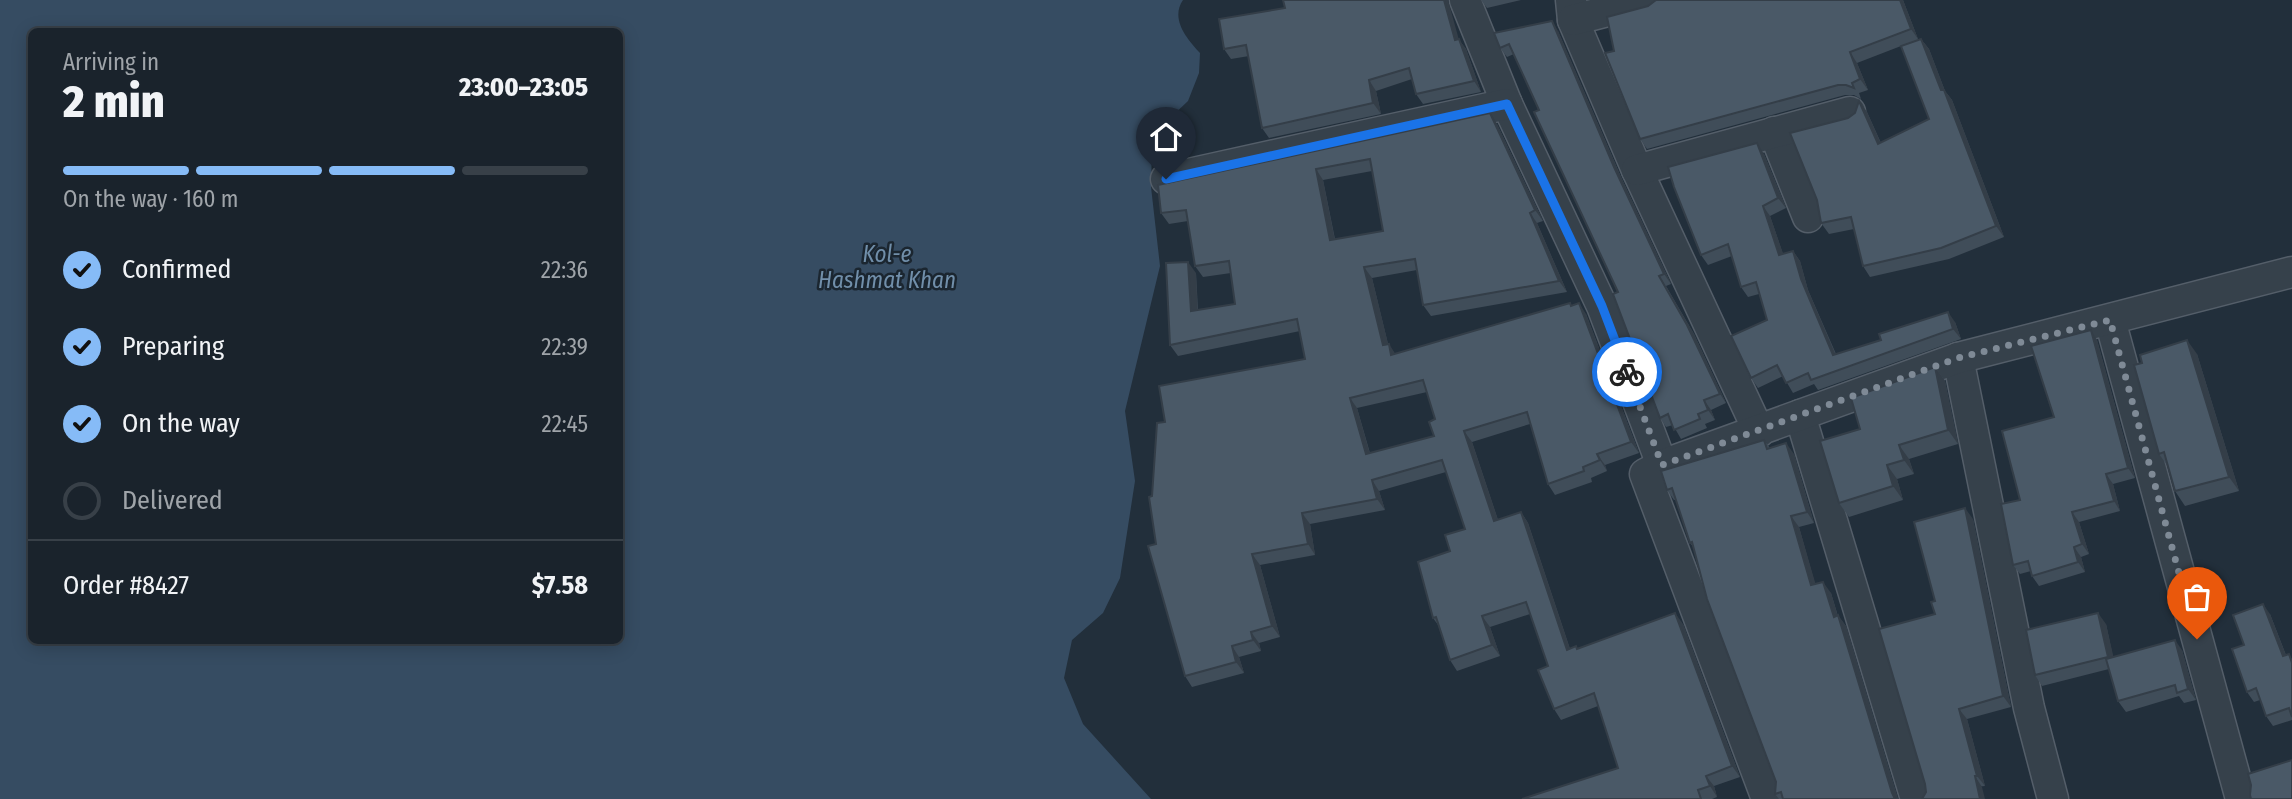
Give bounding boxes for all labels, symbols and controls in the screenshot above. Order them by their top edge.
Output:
text: Arriving in [63,48,159,76]
text: 23:00–23:05 [459,72,588,103]
text: 2 min [63,74,165,129]
pin [1136,107,1196,179]
icon: home [1147,118,1185,156]
text: On the way · 160 m [63,185,238,213]
water label: Kol-e Hashmat Khan [818,240,956,294]
icon: check [63,251,101,289]
text: Confirmed [122,254,232,285]
text: 22:36 [541,256,588,284]
icon: check [63,328,101,366]
text: Preparing [122,331,224,362]
text: 22:39 [541,333,588,361]
courier [1592,337,1662,407]
icon: bike [1608,353,1646,391]
icon: check [63,405,101,443]
text: On the way [122,408,240,439]
text: 22:45 [541,410,588,438]
text: Delivered [122,485,223,516]
pin [2167,567,2227,639]
text: Order #8427 [63,570,189,601]
text: $7.58 [532,570,588,601]
icon: bag [2178,578,2216,616]

